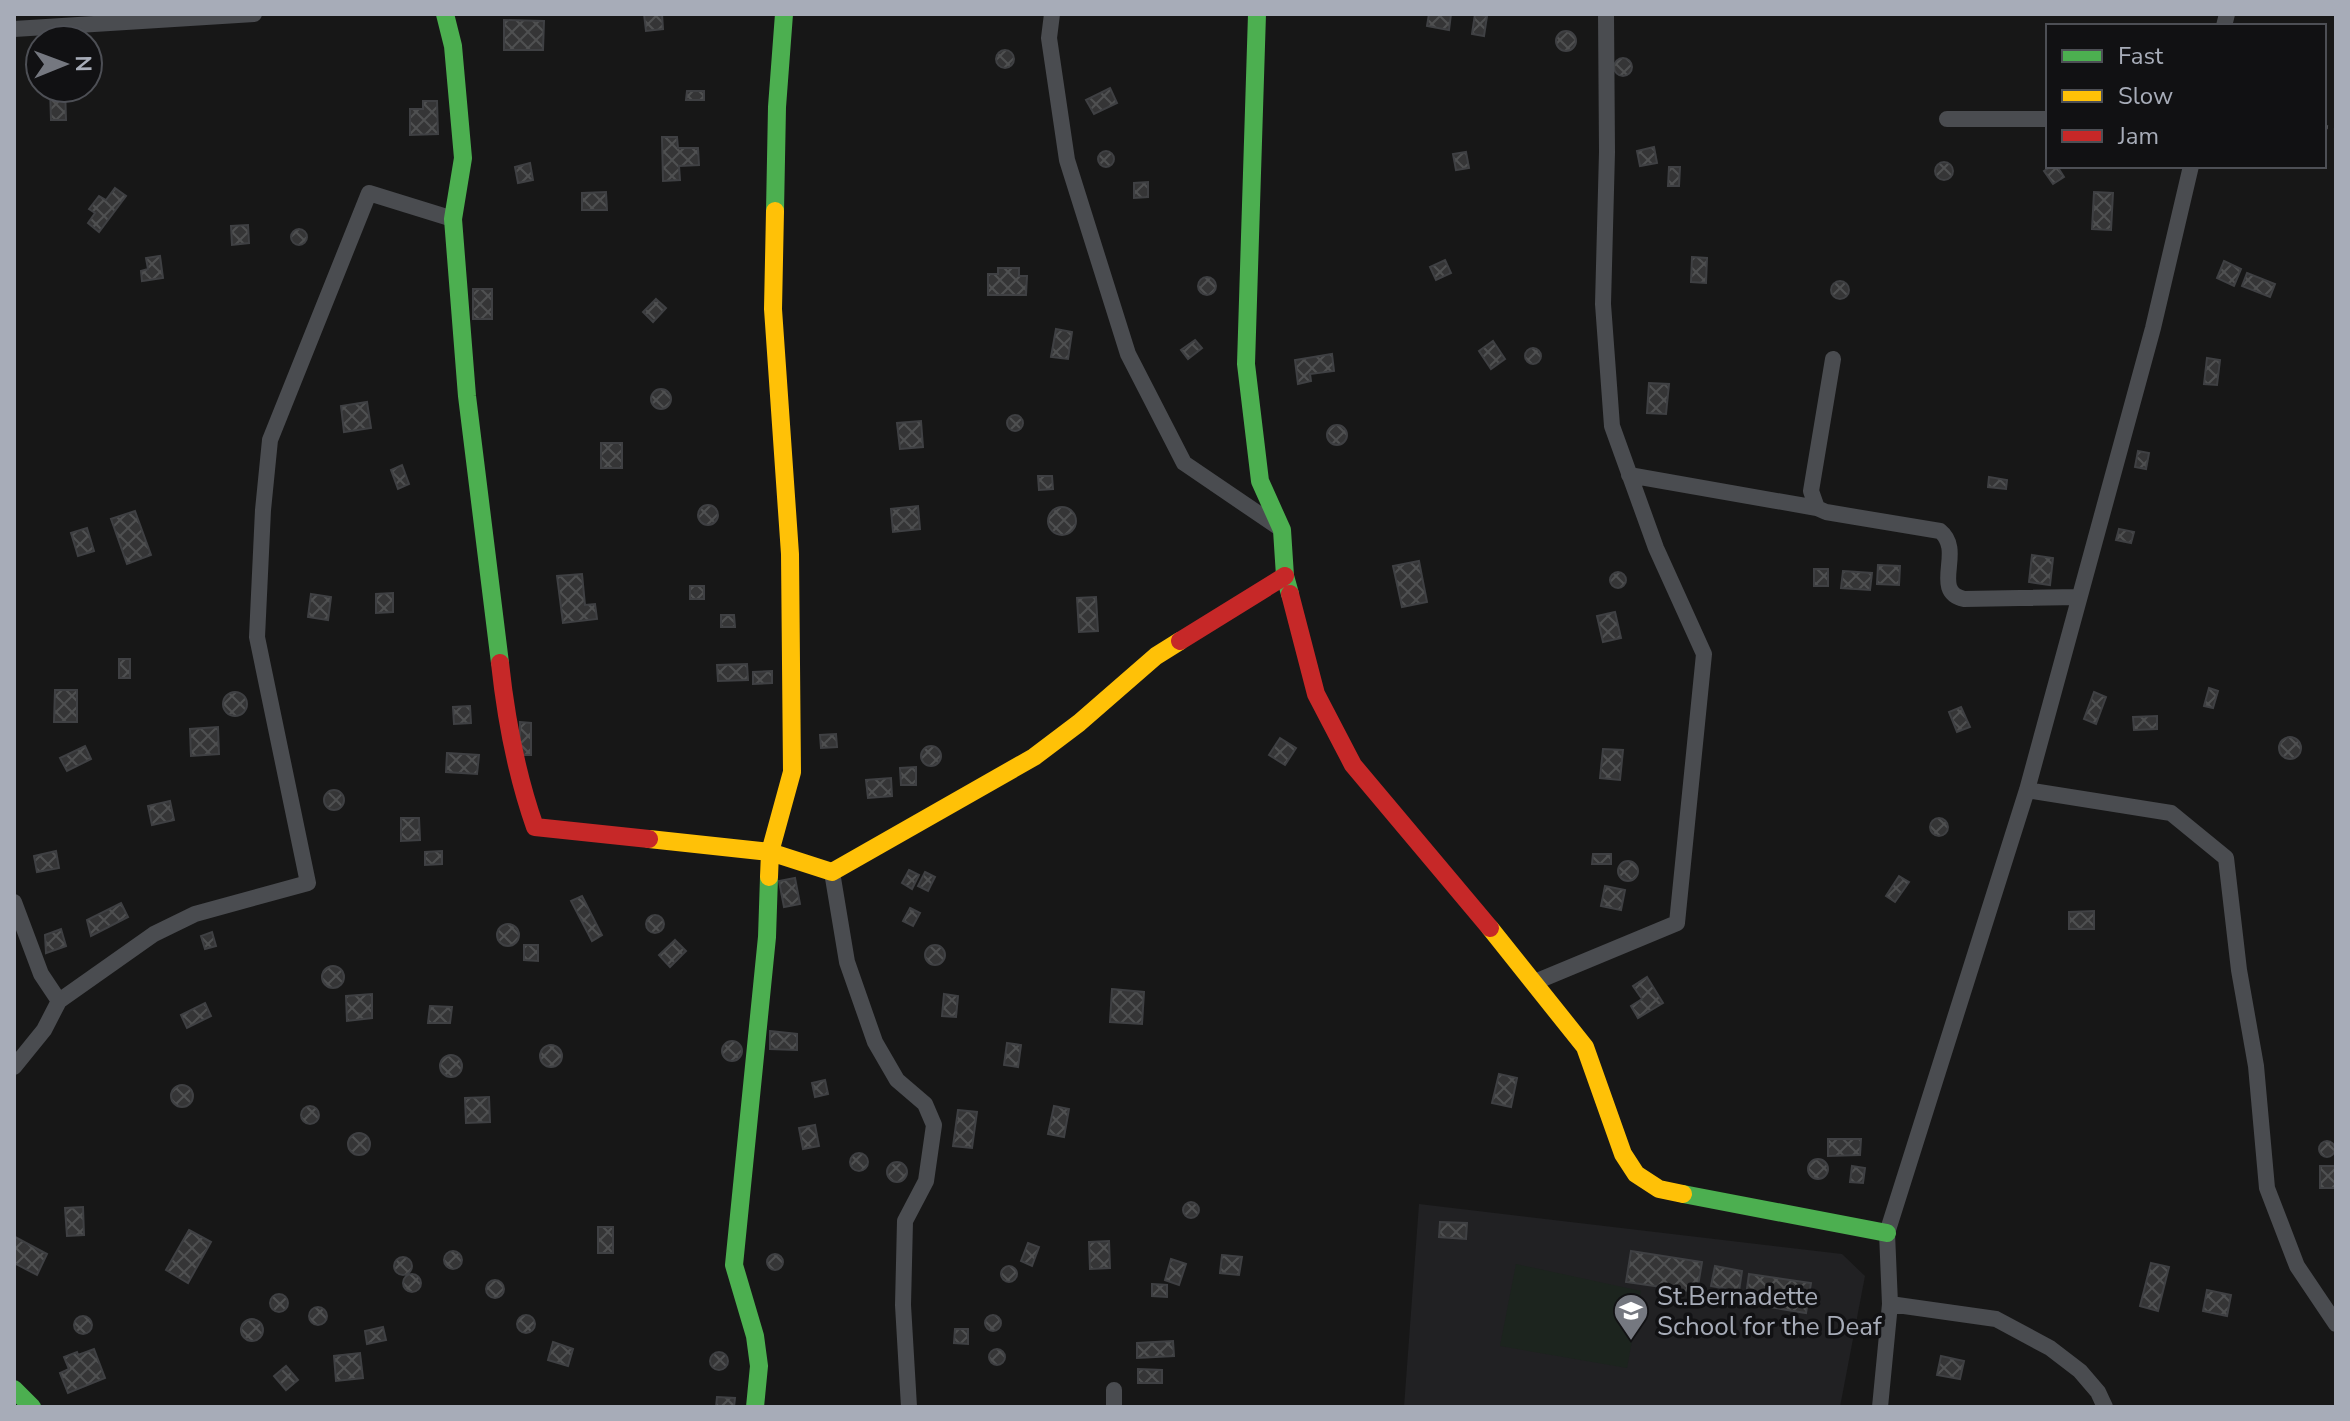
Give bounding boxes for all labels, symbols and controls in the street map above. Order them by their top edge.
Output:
north arrow [24,24,104,104]
legend [2046,24,2326,168]
text: Fast [2118,40,2164,72]
text: N [68,55,98,72]
text: Slow [2118,80,2173,112]
text: Jam [2117,120,2159,152]
place label: St.Bernadette School for the Deaf [1657,1279,1882,1344]
school or university icon: St.Bernadette School for the Deaf [1612,1292,1650,1342]

